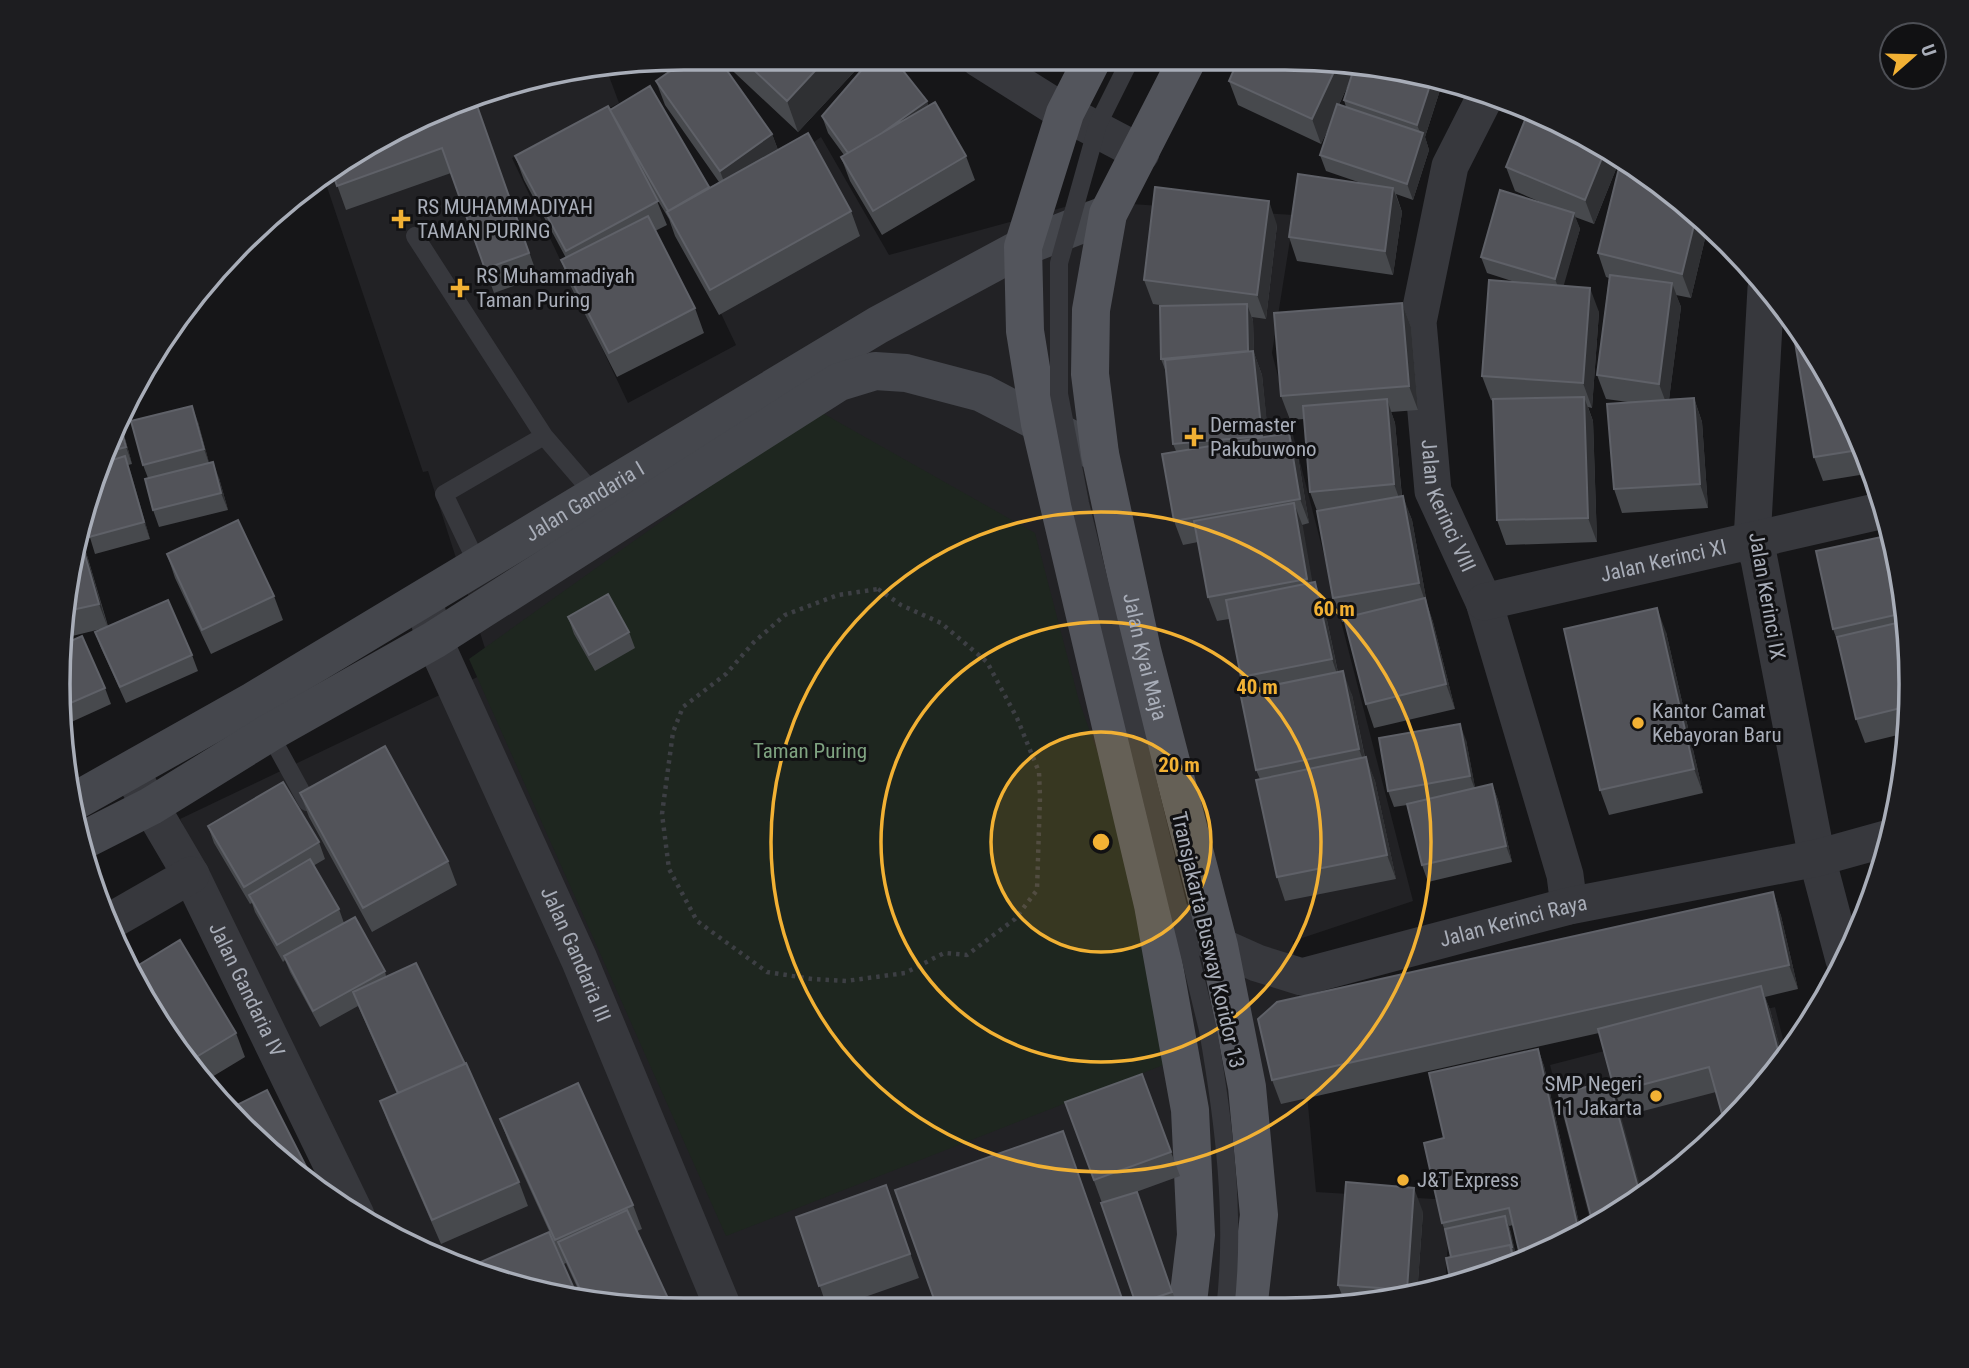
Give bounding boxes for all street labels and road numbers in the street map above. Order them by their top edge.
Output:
street label: Jalan Kerinci VIII [1416,438,1481,576]
street label: Jalan Gandaria I [521,457,648,546]
street label: Jalan Kerinci IX [1744,530,1790,662]
street label: Jalan Kerinci XI [1598,535,1729,587]
street label: Jalan Kyai Maja [1118,591,1172,723]
street label: Transjakarta Busway Koridor 13 [1167,809,1249,1071]
street label: Jalan Gandaria III [536,883,616,1025]
street label: Jalan Kerinci Raya [1437,891,1589,952]
street label: Jalan Gandaria IV [204,919,289,1061]

